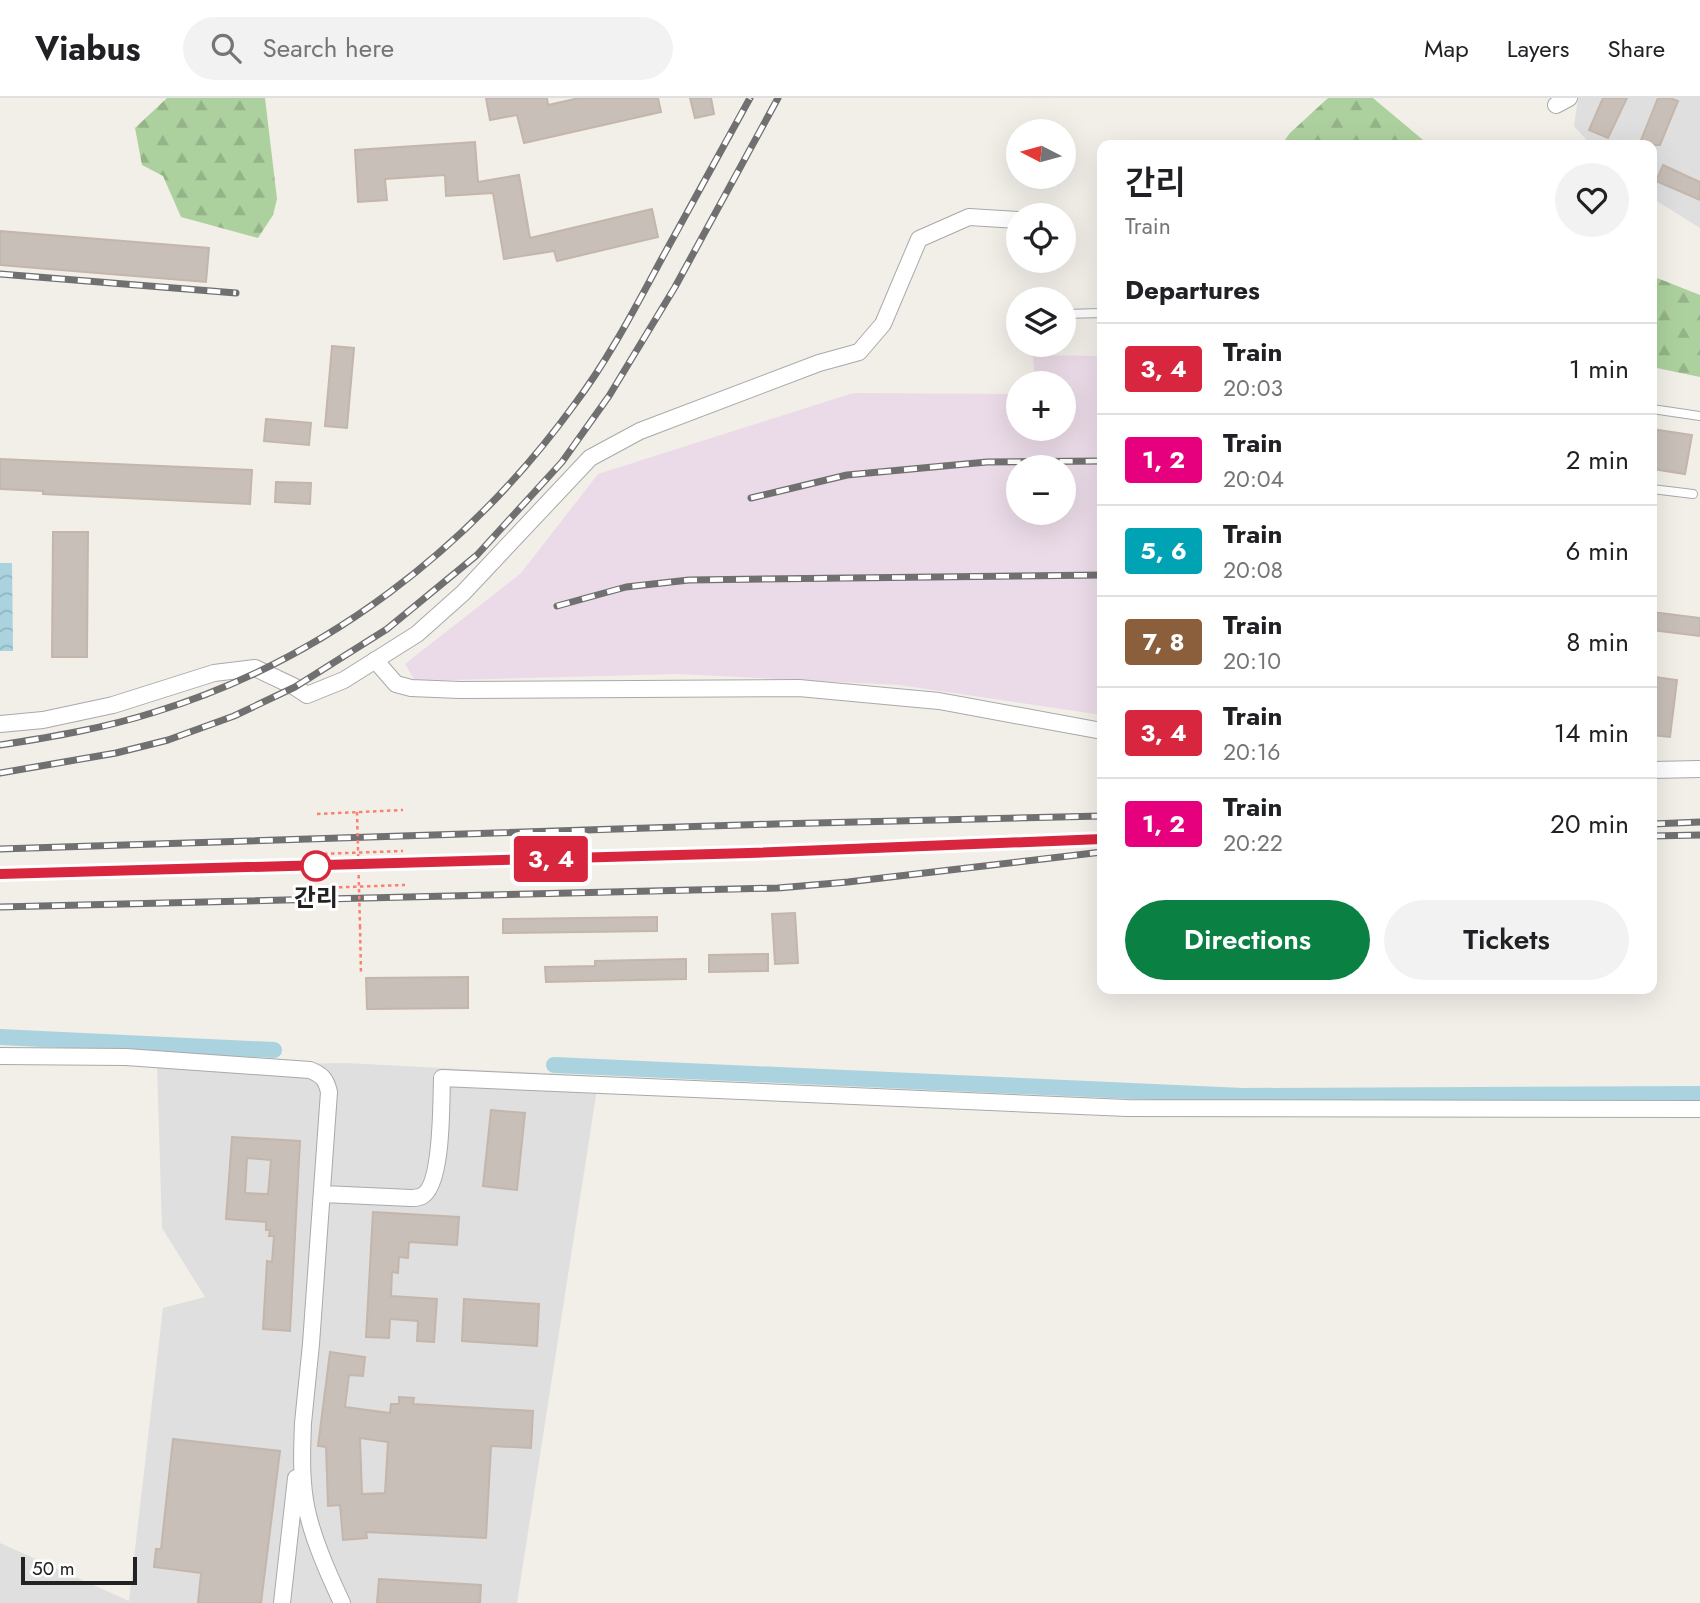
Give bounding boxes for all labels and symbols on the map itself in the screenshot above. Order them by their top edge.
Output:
north arrow [1006,119,1076,189]
line badge: 3, 4 [502,836,600,882]
marker: 간리 [301,851,331,881]
place label: 간리 [294,880,338,915]
scale bar [21,1554,136,1586]

